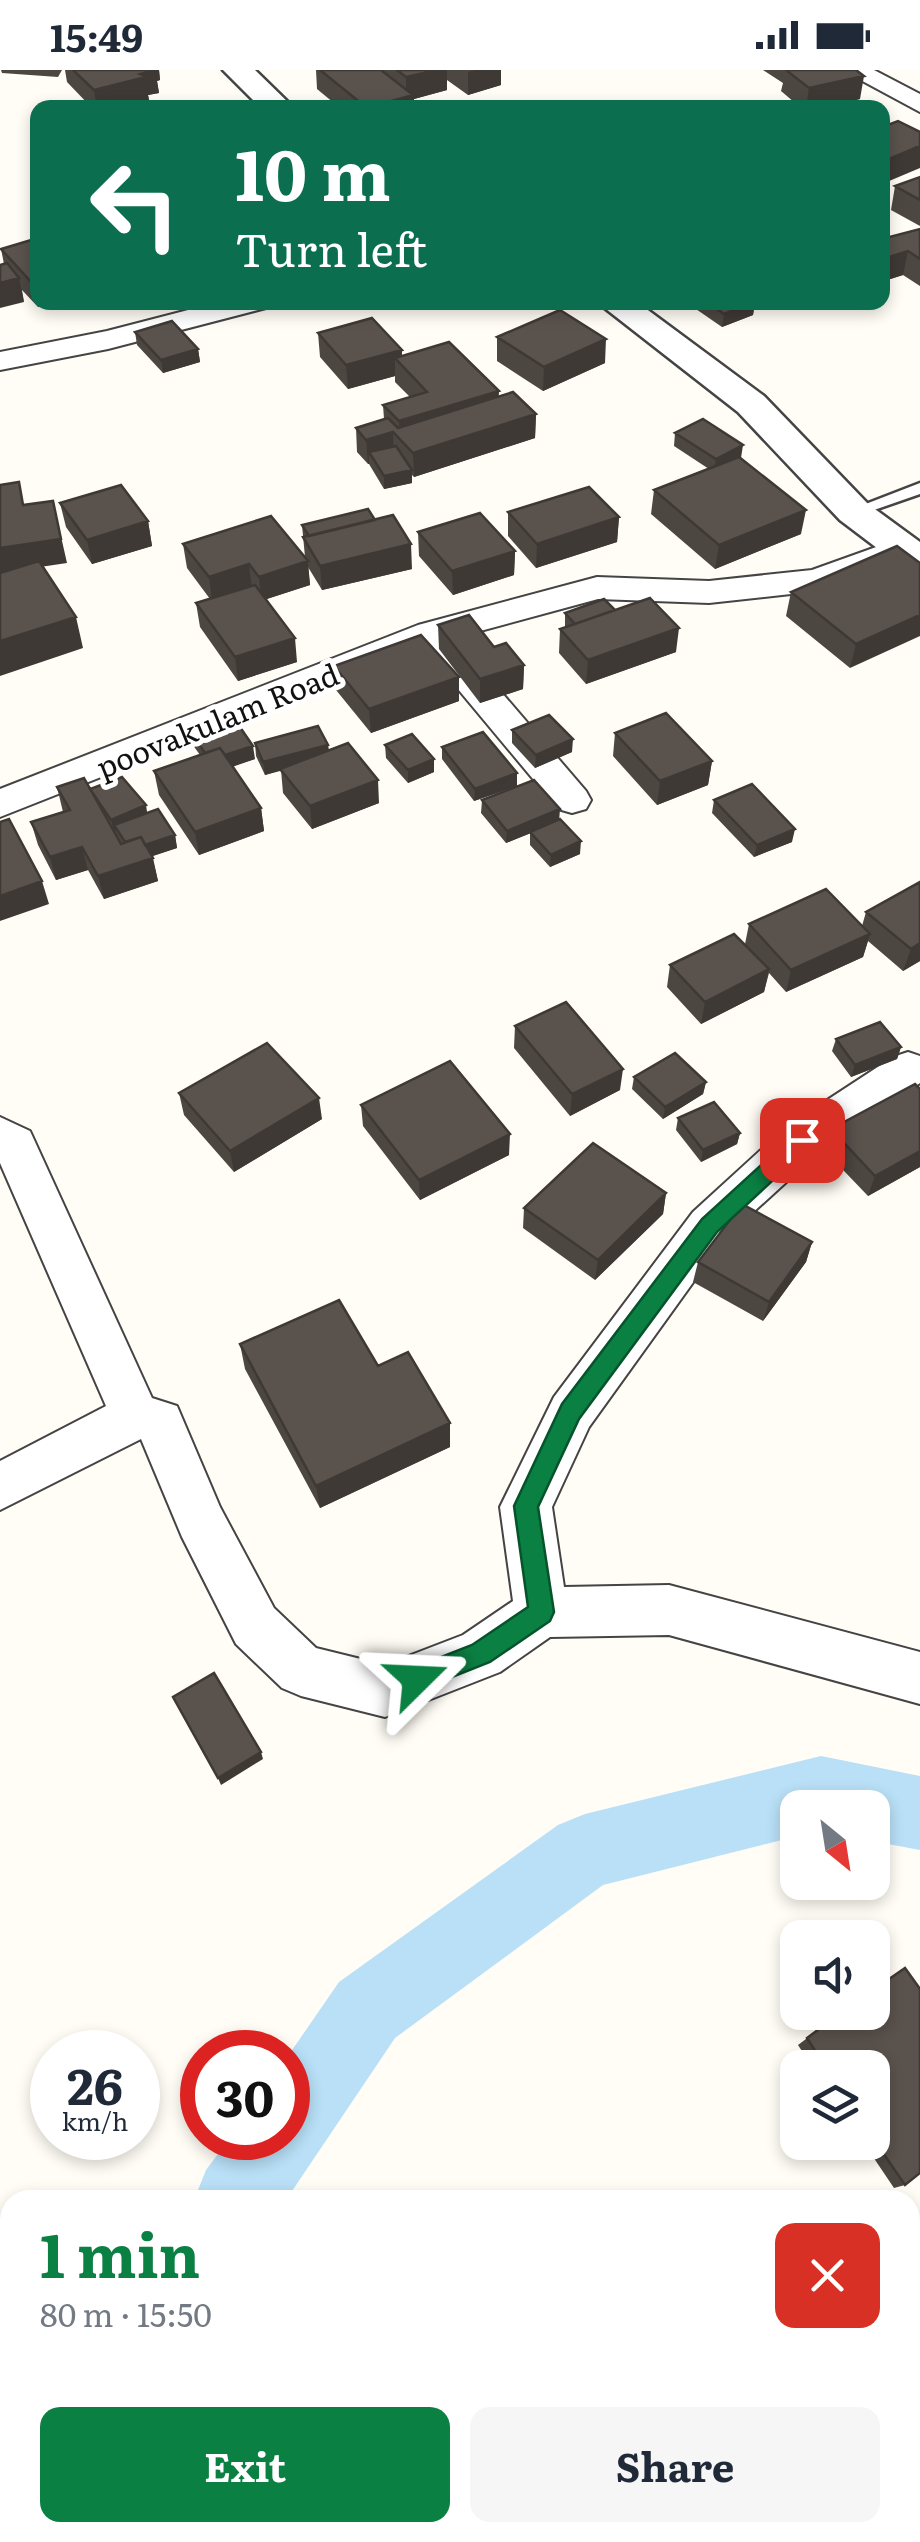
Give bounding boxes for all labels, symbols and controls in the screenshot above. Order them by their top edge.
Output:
text: 15:49 [50,7,143,64]
text: 10 m [235,119,391,223]
icon: left [70,140,200,270]
text: Turn left [235,214,427,281]
street label: poovakulam Road [89,650,345,788]
pin [760,1098,845,1183]
icon: arrive [775,1113,830,1168]
position arrow [365,1627,469,1731]
north arrow [780,1790,890,1900]
map controls [780,1790,890,2160]
button: sound [780,1920,890,2030]
speed limit sign: 30 [180,2030,310,2160]
text: 26 [67,2046,123,2120]
button: layers [780,2050,890,2160]
text: km/h [62,2102,128,2139]
text: 1 min [40,2207,200,2296]
button: close [775,2223,880,2328]
text: 80 m · 15:50 [40,2289,212,2337]
button: Exit [40,2407,450,2522]
button: Share [470,2407,880,2522]

